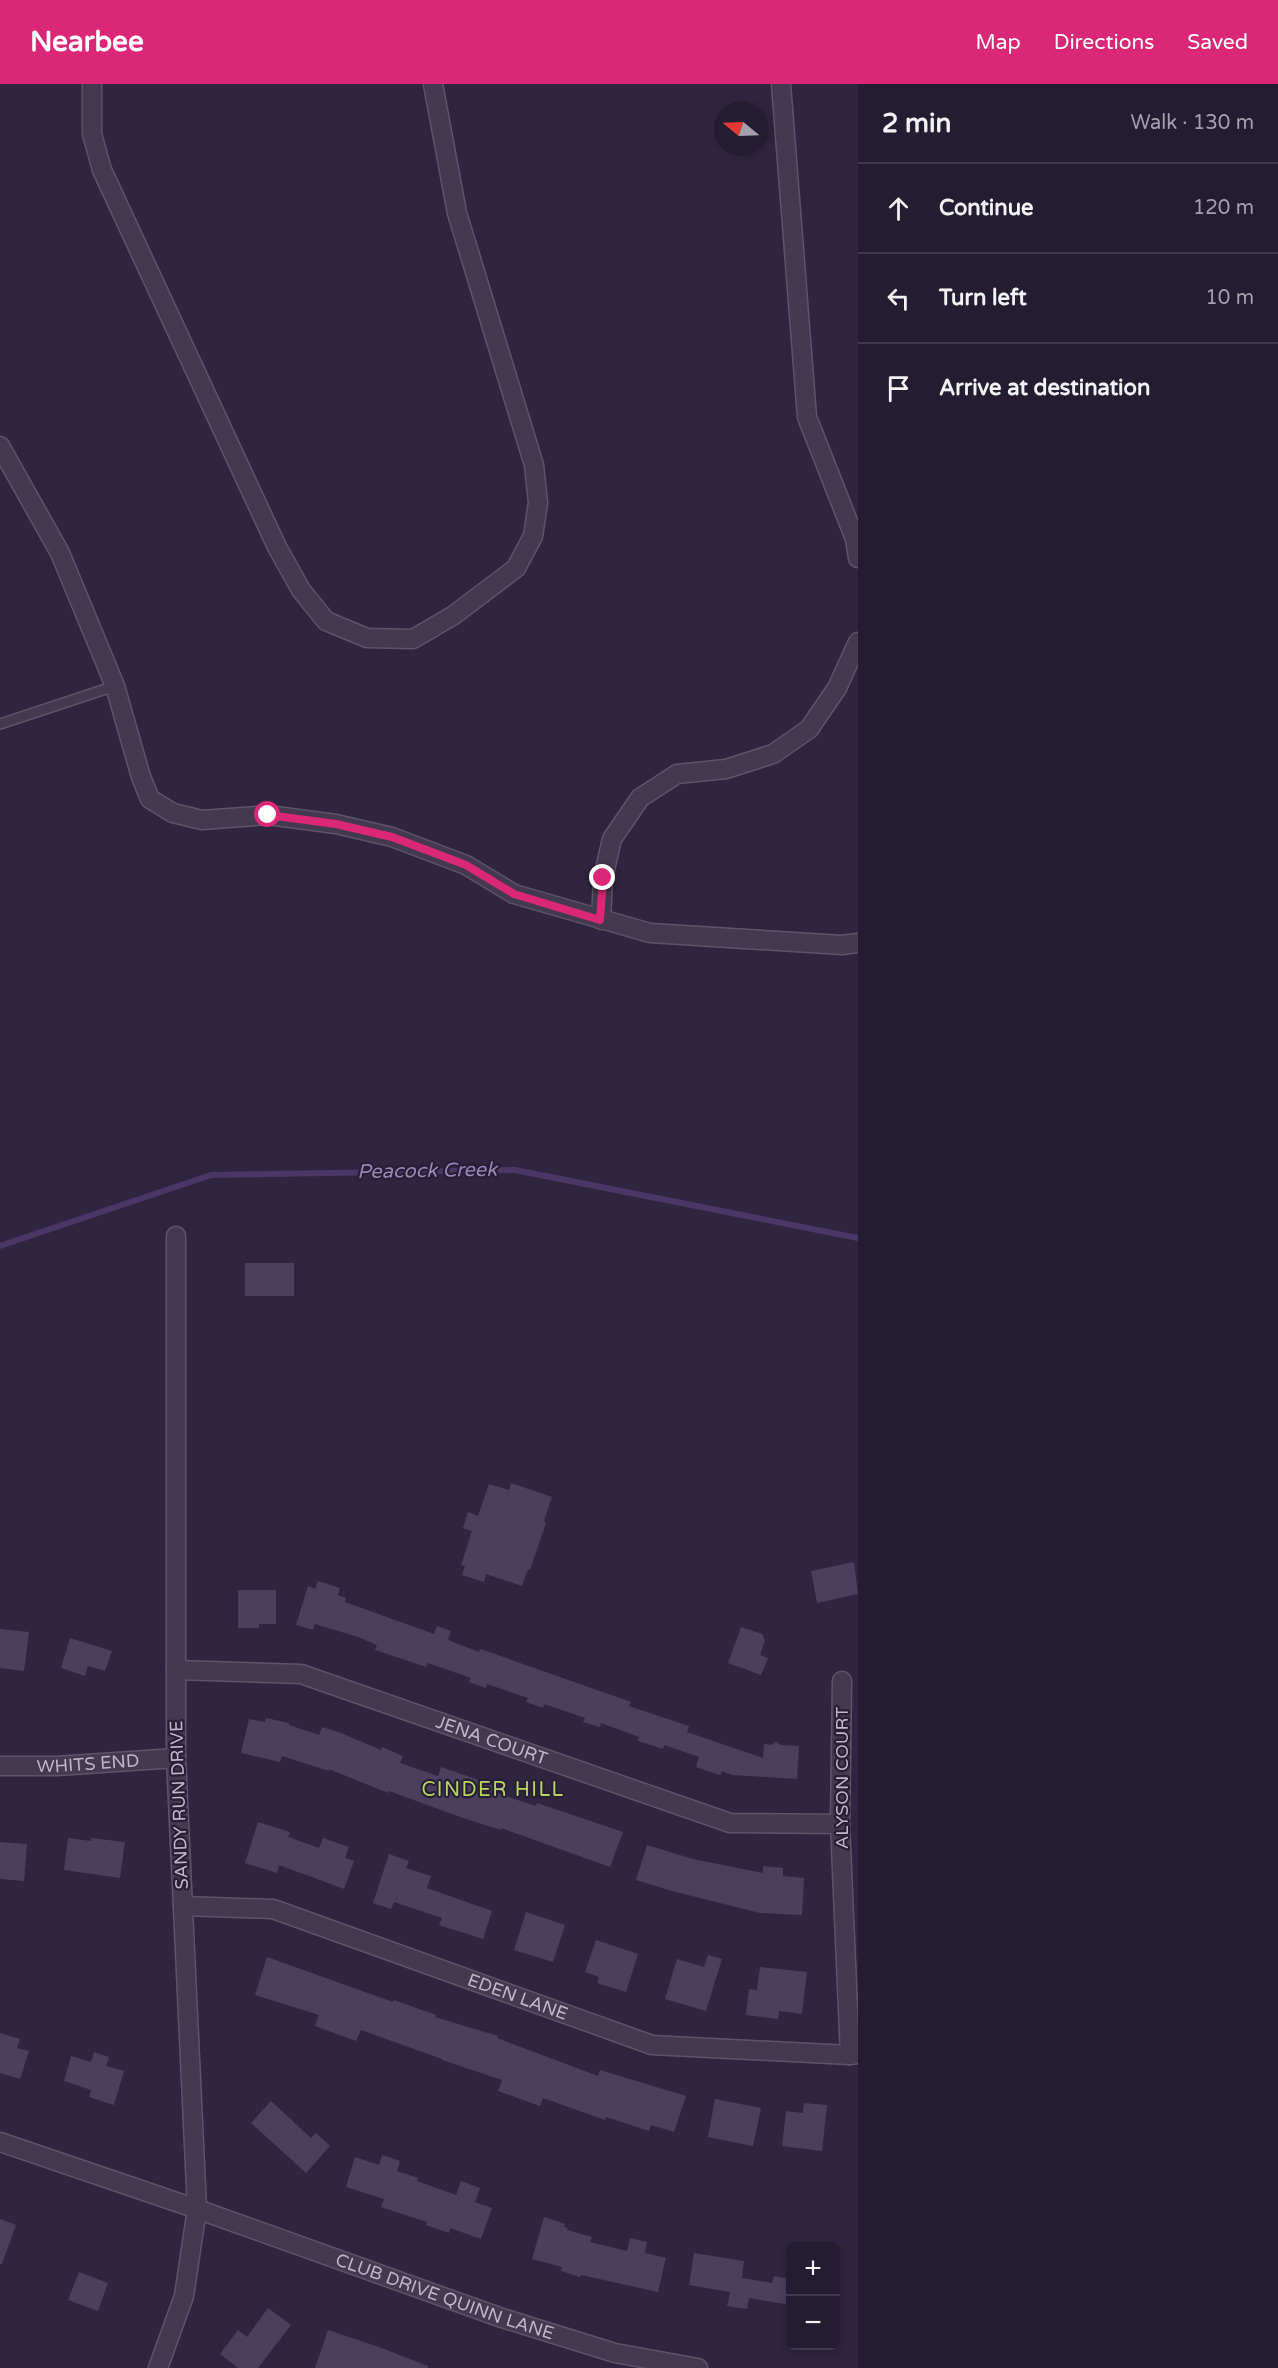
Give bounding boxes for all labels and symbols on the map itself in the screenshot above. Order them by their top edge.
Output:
north arrow [714,102,768,156]
route start [254,801,280,827]
route end [589,864,615,890]
water label: Peacock Creek [357,1158,499,1184]
street label: ALYSON COURT [831,1707,853,1849]
street label: JENA COURT [433,1711,551,1770]
street label: SANDY RUN DRIVE [165,1720,193,1890]
street label: WHITS END [36,1749,140,1777]
district label: CINDER HILL [421,1778,565,1802]
street label: EDEN LANE [465,1969,571,2025]
street label: CLUB DRIVE QUINN LANE [333,2248,557,2344]

